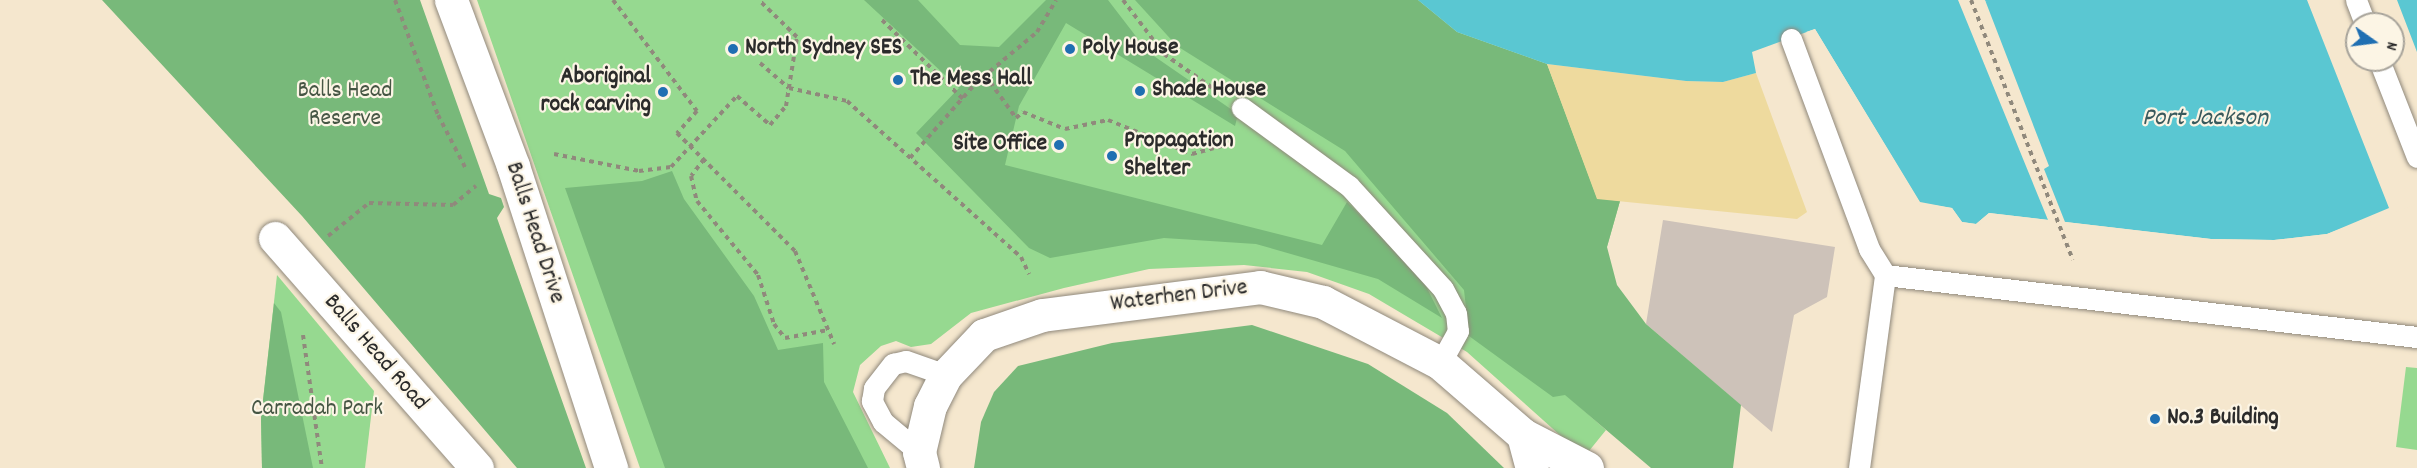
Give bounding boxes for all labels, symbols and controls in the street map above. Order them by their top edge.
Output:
north arrow [2345,12,2405,72]
place label: North Sydney SES [745,35,902,63]
place label: Poly House [1082,35,1178,63]
text: N [2379,39,2403,53]
marker: North Sydney SES [726,42,740,56]
marker: Poly House [1063,42,1077,56]
place label: Aboriginal rock carving [541,64,651,120]
place label: The Mess Hall [910,66,1032,94]
marker: The Mess Hall [891,73,905,87]
place label: Shade House [1152,77,1266,105]
park label: Balls Head Reserve [297,78,393,134]
marker: Shade House [1133,84,1147,98]
marker: Aboriginal rock carving [656,85,670,99]
water label: Port Jackson [2142,103,2268,135]
place label: Propagation Shelter [1124,128,1234,184]
place label: Site Office [953,131,1047,159]
marker: Site Office [1052,138,1066,152]
marker: Propagation Shelter [1105,149,1119,163]
street label: Balls Head Drive [498,159,570,307]
street label: Waterhen Drive [1109,274,1249,320]
street label: Balls Head Road [316,289,434,417]
park label: Carradah Park [251,396,383,424]
place label: No.3 Building [2167,405,2279,433]
marker: No.3 Building [2148,412,2162,426]

